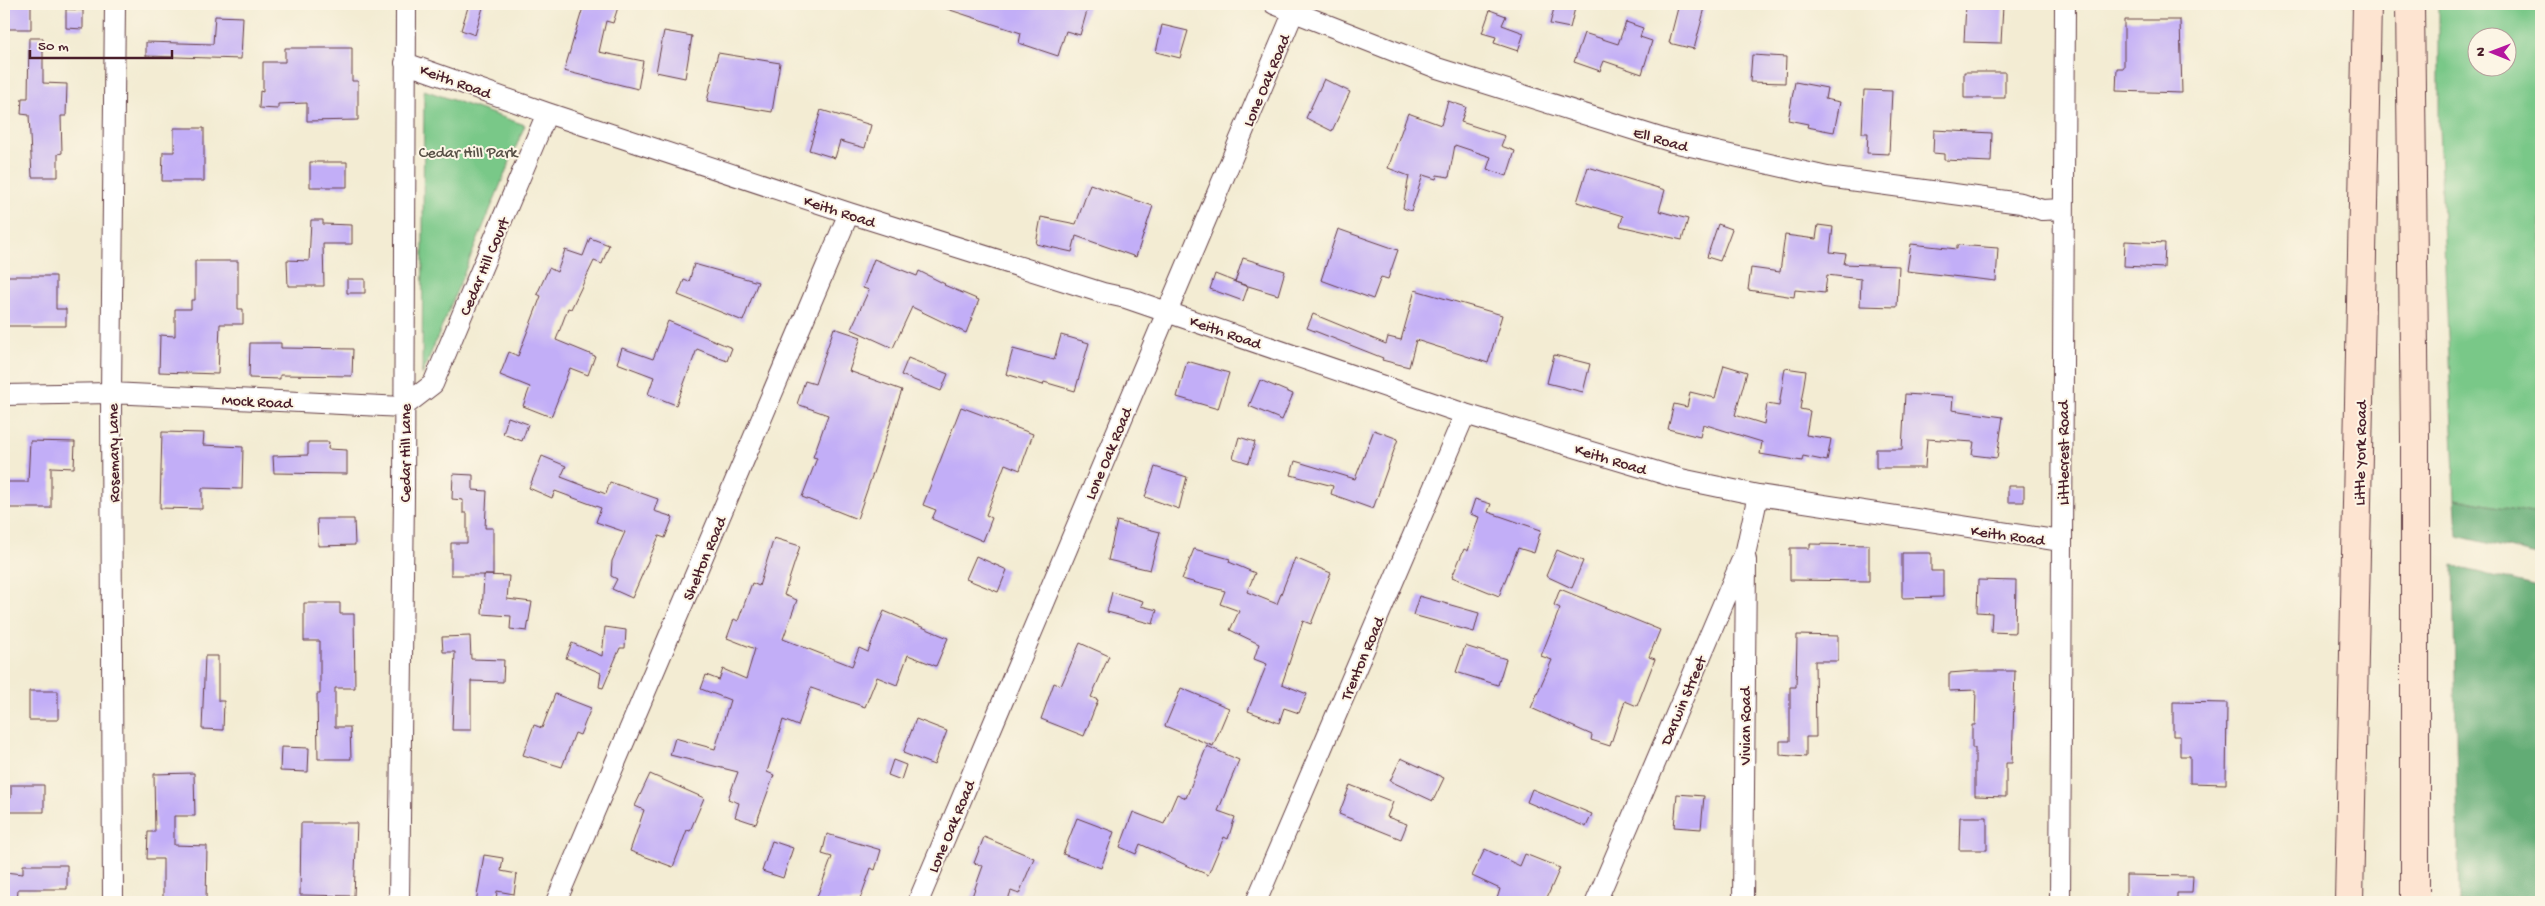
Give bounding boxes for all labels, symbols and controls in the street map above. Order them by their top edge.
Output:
scale bar [30,28,172,60]
north arrow [2468,28,2518,78]
street label: Lone Oak Road [1240,31,1297,130]
text: 50 m [38,38,69,56]
text: N [2473,47,2490,57]
street label: Keith Road [417,62,495,105]
street label: Ell Road [1631,125,1691,159]
park label: Cedar Hill Park [419,145,519,164]
street label: Keith Road [801,193,879,234]
street label: Cedar Hill Court [457,214,516,319]
street label: Keith Road [1187,313,1265,356]
street label: Mock Road [221,392,294,415]
street label: Littlecrest Road [2056,399,2075,505]
street label: Little York Road [2352,399,2373,506]
street label: Rosemary Lane [105,403,126,503]
street label: Cedar Hill Lane [398,403,417,502]
street label: Lone Oak Road [1082,404,1139,503]
street label: Keith Road [1572,441,1650,482]
street label: Shelton Road [680,513,733,604]
street label: Keith Road [1969,523,2047,552]
street label: Trenton Road [1338,613,1391,705]
street label: Darwin Street [1658,653,1713,750]
street label: Vivian Road [1738,685,1757,766]
street label: Lone Oak Road [925,777,982,876]

